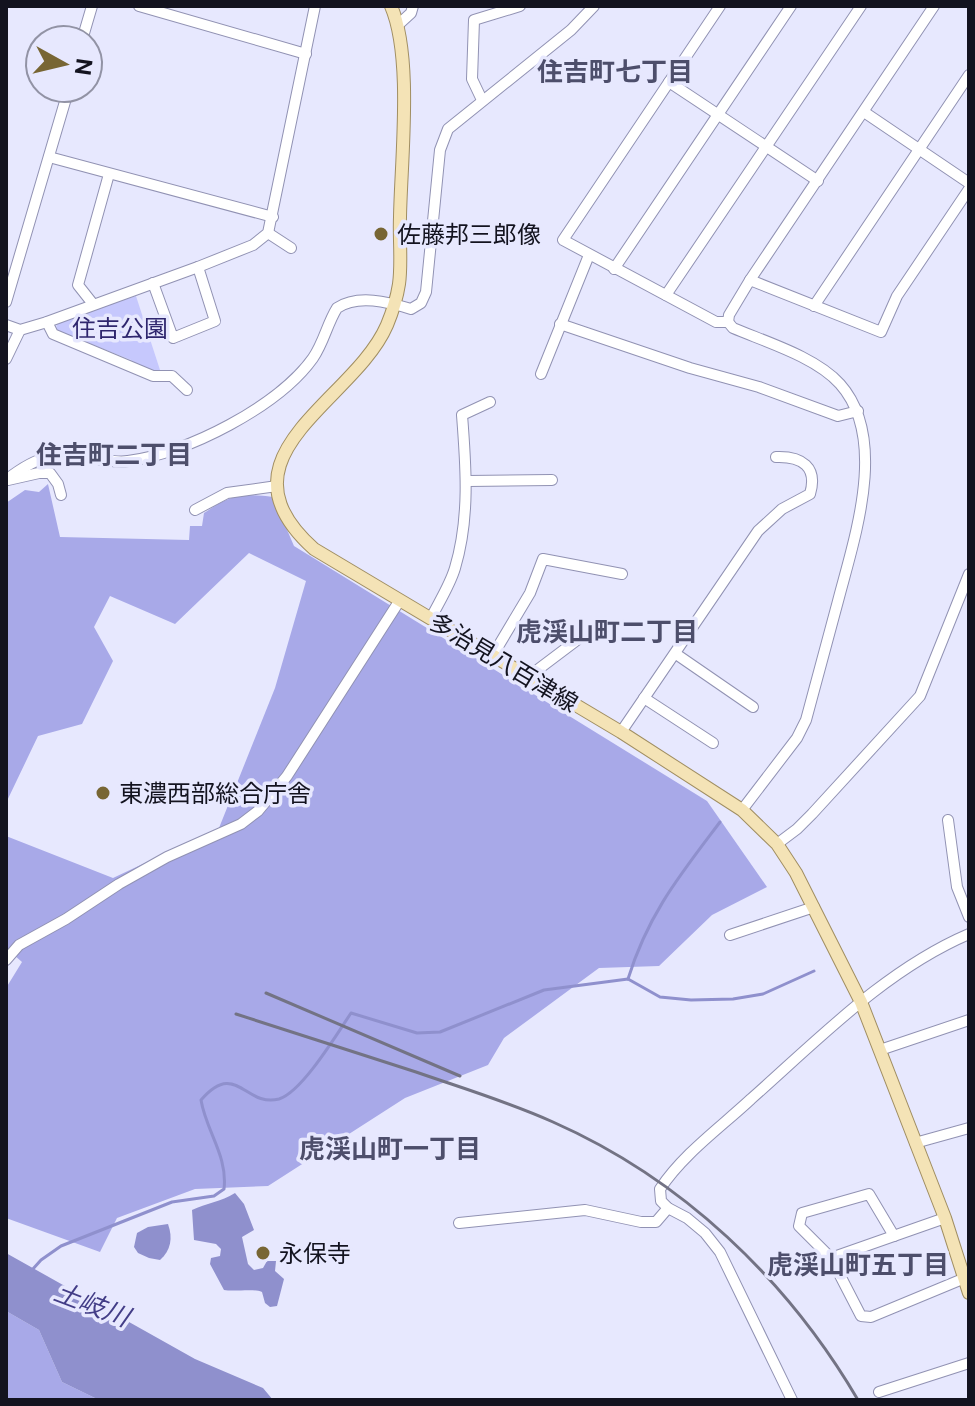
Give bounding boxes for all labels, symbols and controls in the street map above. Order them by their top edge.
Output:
north arrow [24,24,104,104]
text: N [70,56,98,77]
district label: 住吉町七丁目 [537,56,693,87]
place label: 佐藤邦三郎像 [397,220,541,248]
marker: 佐藤邦三郎像 [372,225,390,243]
park label: 住吉公園 [72,314,168,342]
district label: 住吉町二丁目 [36,439,192,470]
street label: 多治見八百津線 [425,607,583,717]
district label: 虎渓山町二丁目 [516,616,698,647]
place label: 東濃西部総合庁舎 [119,779,311,807]
marker: 東濃西部総合庁舎 [94,784,112,802]
district label: 虎渓山町一丁目 [299,1133,481,1164]
place label: 永保寺 [279,1239,351,1267]
marker: 永保寺 [254,1244,272,1262]
district label: 虎渓山町五丁目 [767,1249,949,1280]
water label: 土岐川 [50,1276,137,1334]

